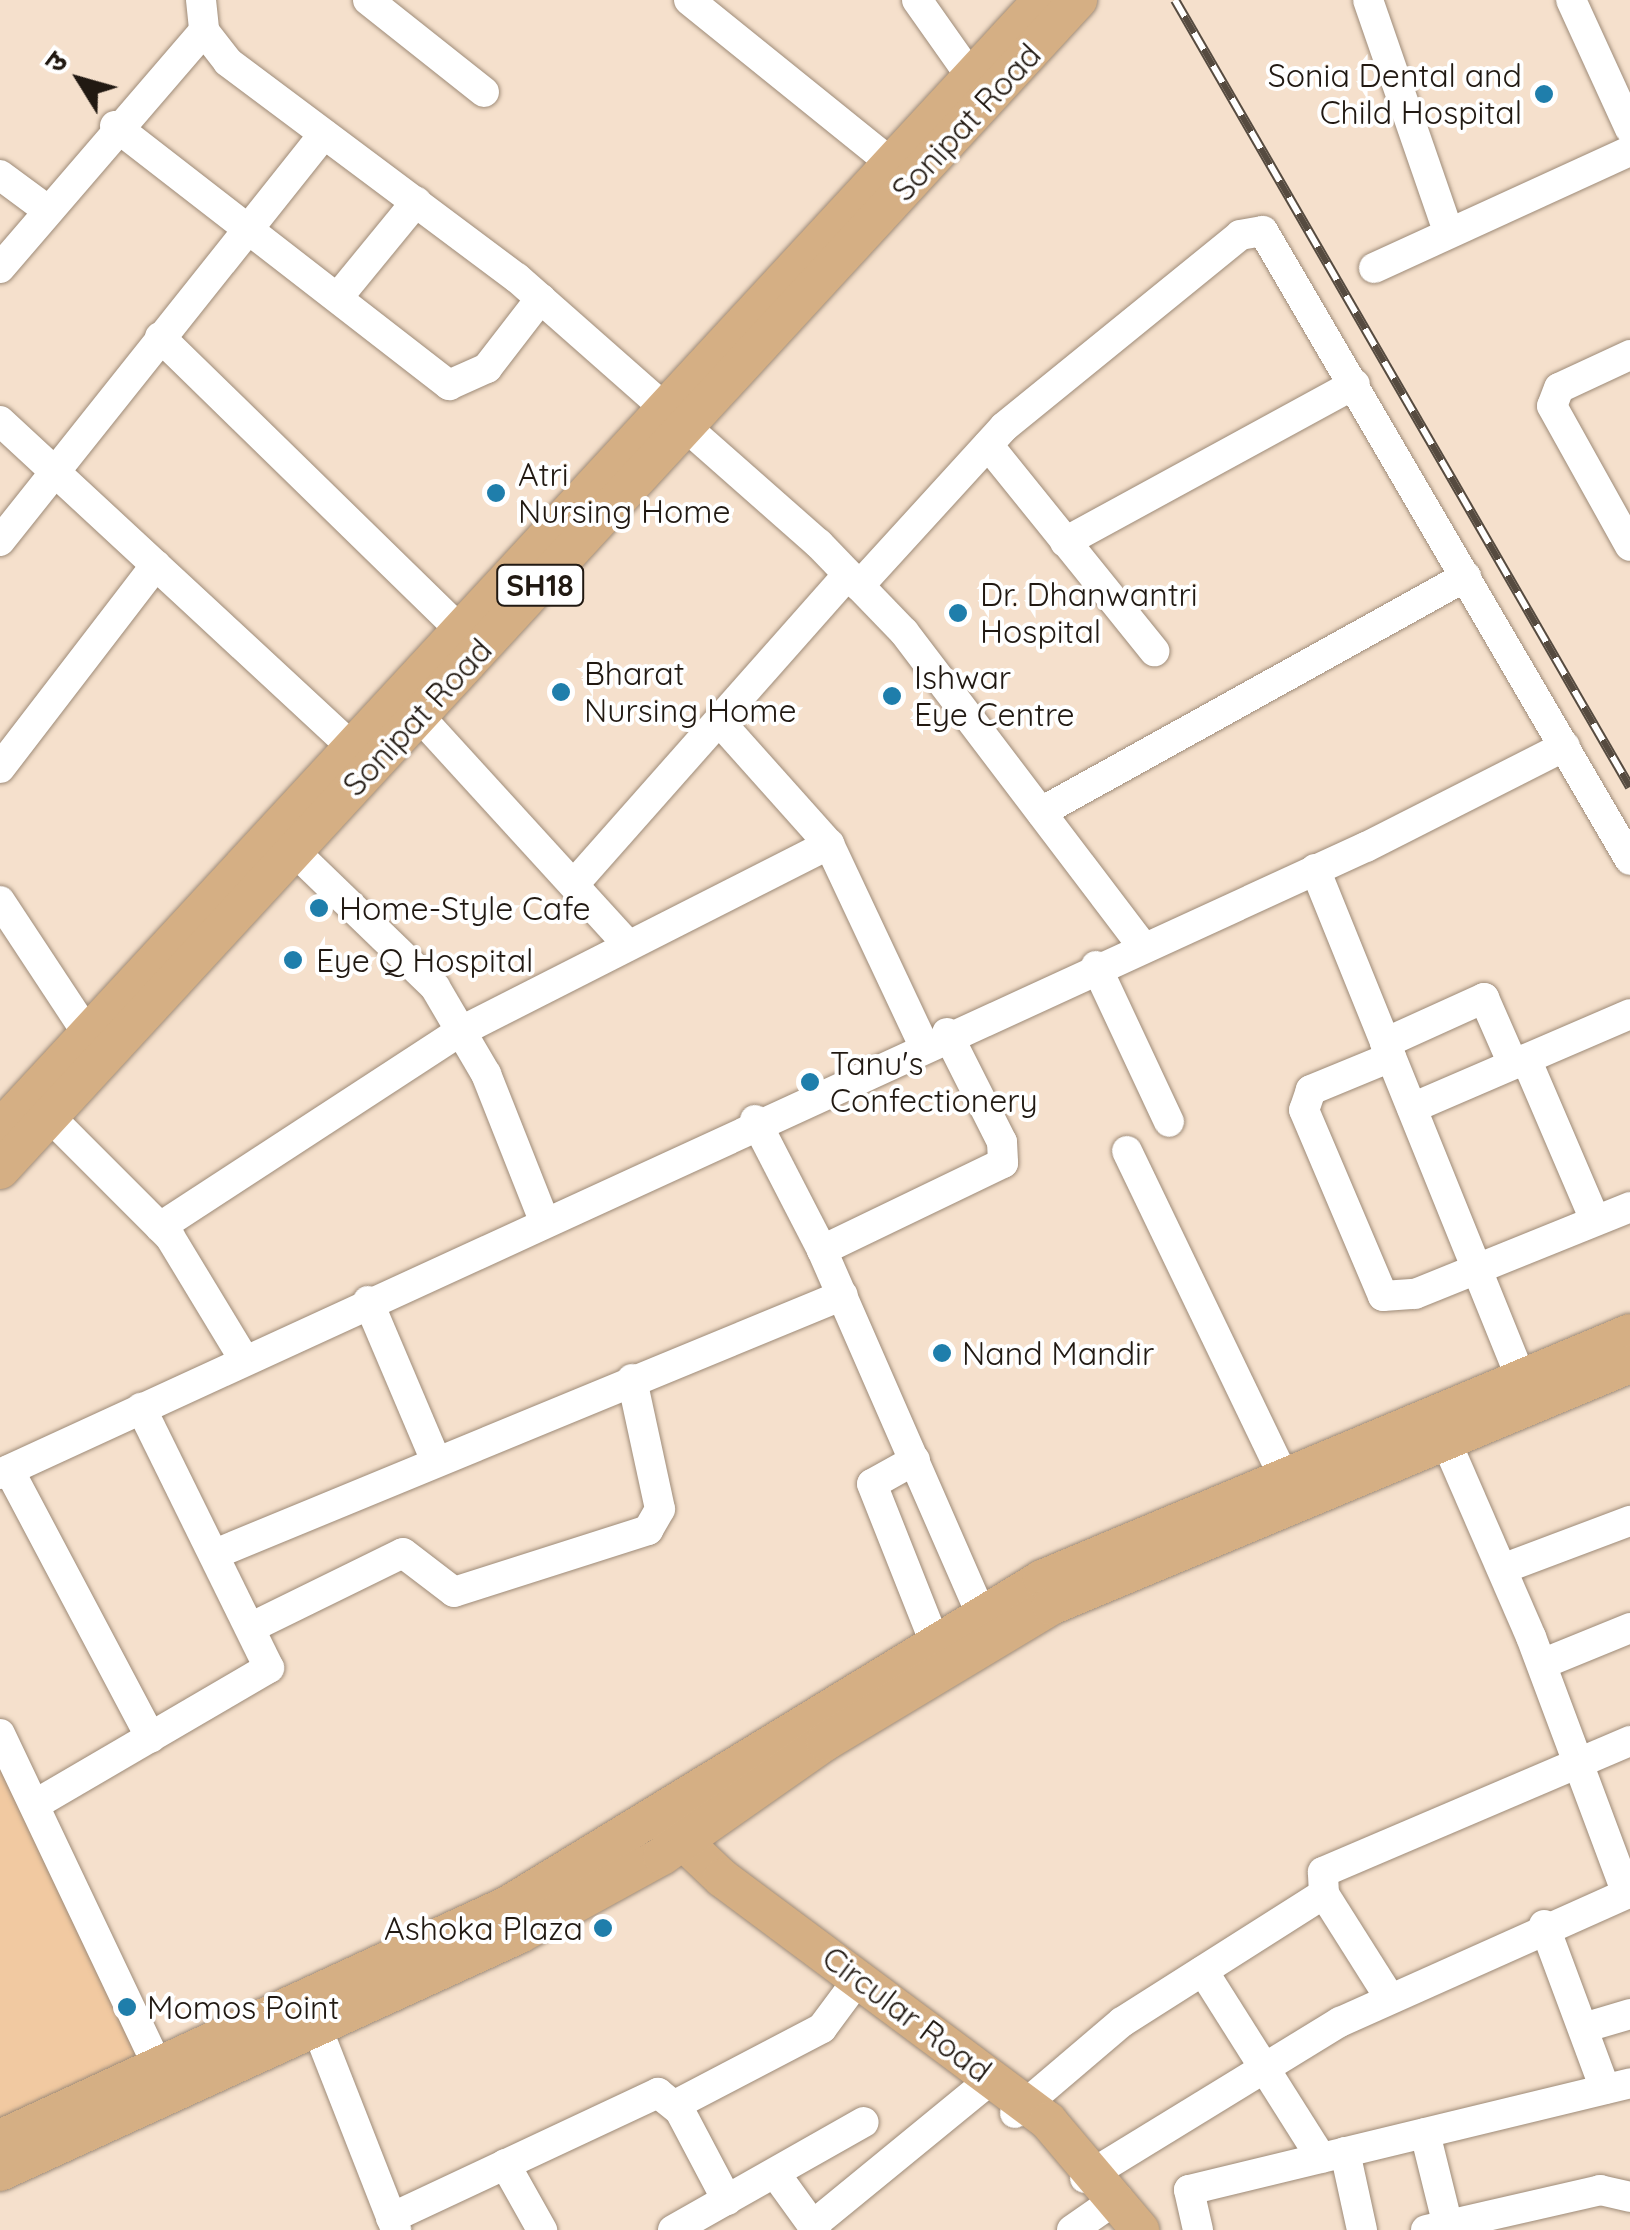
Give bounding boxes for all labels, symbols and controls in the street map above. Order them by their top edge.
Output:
north arrow [30,30,130,130]
street label: Sonipat Road [884,36,1048,208]
text: उ [37,45,75,79]
place label: Sonia Dental and Child Hospital [1268,57,1522,132]
marker: Sonia Dental and Child Hospital [1531,81,1557,107]
place label: Atri Nursing Home [518,456,731,531]
marker: Atri Nursing Home [483,480,509,506]
road number: SH18 [495,560,585,610]
place label: Dr. Dhanwantri Hospital [980,576,1198,651]
marker: Dr. Dhanwantri Hospital [945,600,971,626]
street label: Sonipat Road [335,631,499,803]
place label: Bharat Nursing Home [584,655,797,730]
place label: Ishwar Eye Centre [914,659,1075,734]
marker: Bharat Nursing Home [548,679,574,705]
marker: Ishwar Eye Centre [879,683,905,709]
place label: Home-Style Cafe [339,889,591,927]
marker: Home-Style Cafe [308,897,330,919]
place label: Eye Q Hospital [316,941,533,979]
marker: Eye Q Hospital [280,947,306,973]
place label: Tanu's Confectionery [830,1045,1038,1120]
marker: Tanu's Confectionery [799,1071,821,1093]
place label: Nand Mandir [962,1334,1154,1372]
marker: Nand Mandir [931,1342,953,1364]
place label: Ashoka Plaza [384,1909,583,1947]
marker: Ashoka Plaza [592,1917,614,1939]
street label: Circular Road [815,1938,999,2090]
place label: Momos Point [147,1988,339,2026]
marker: Momos Point [116,1996,138,2018]

